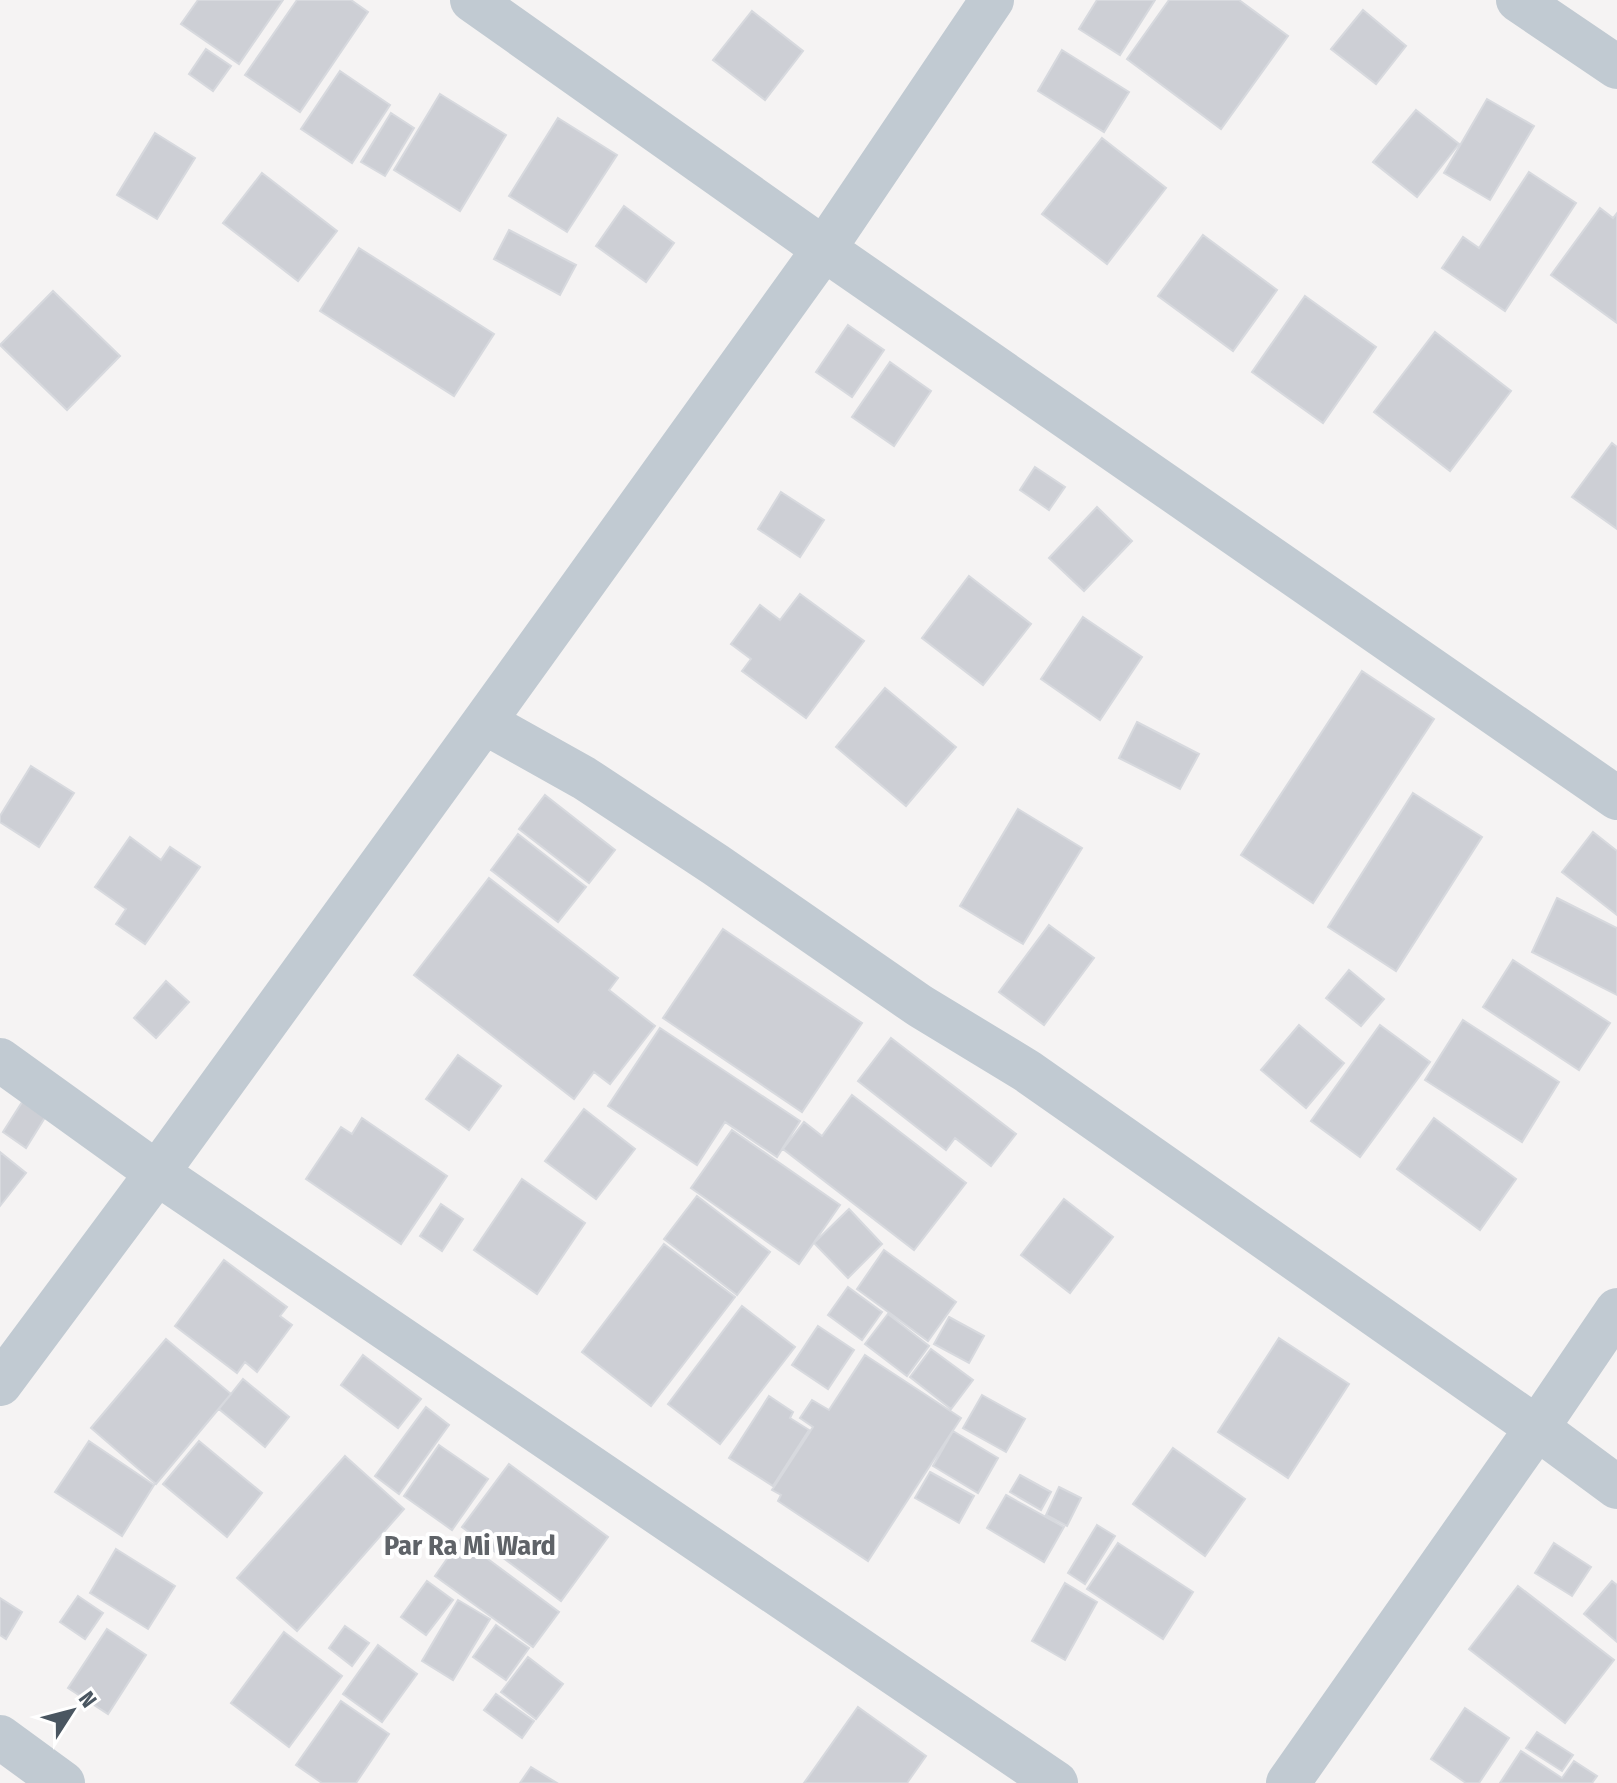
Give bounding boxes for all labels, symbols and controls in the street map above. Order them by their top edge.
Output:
district label: Par Ra Mi Ward [384,1529,556,1562]
north arrow [32,1671,112,1751]
text: N [73,1686,103,1713]

